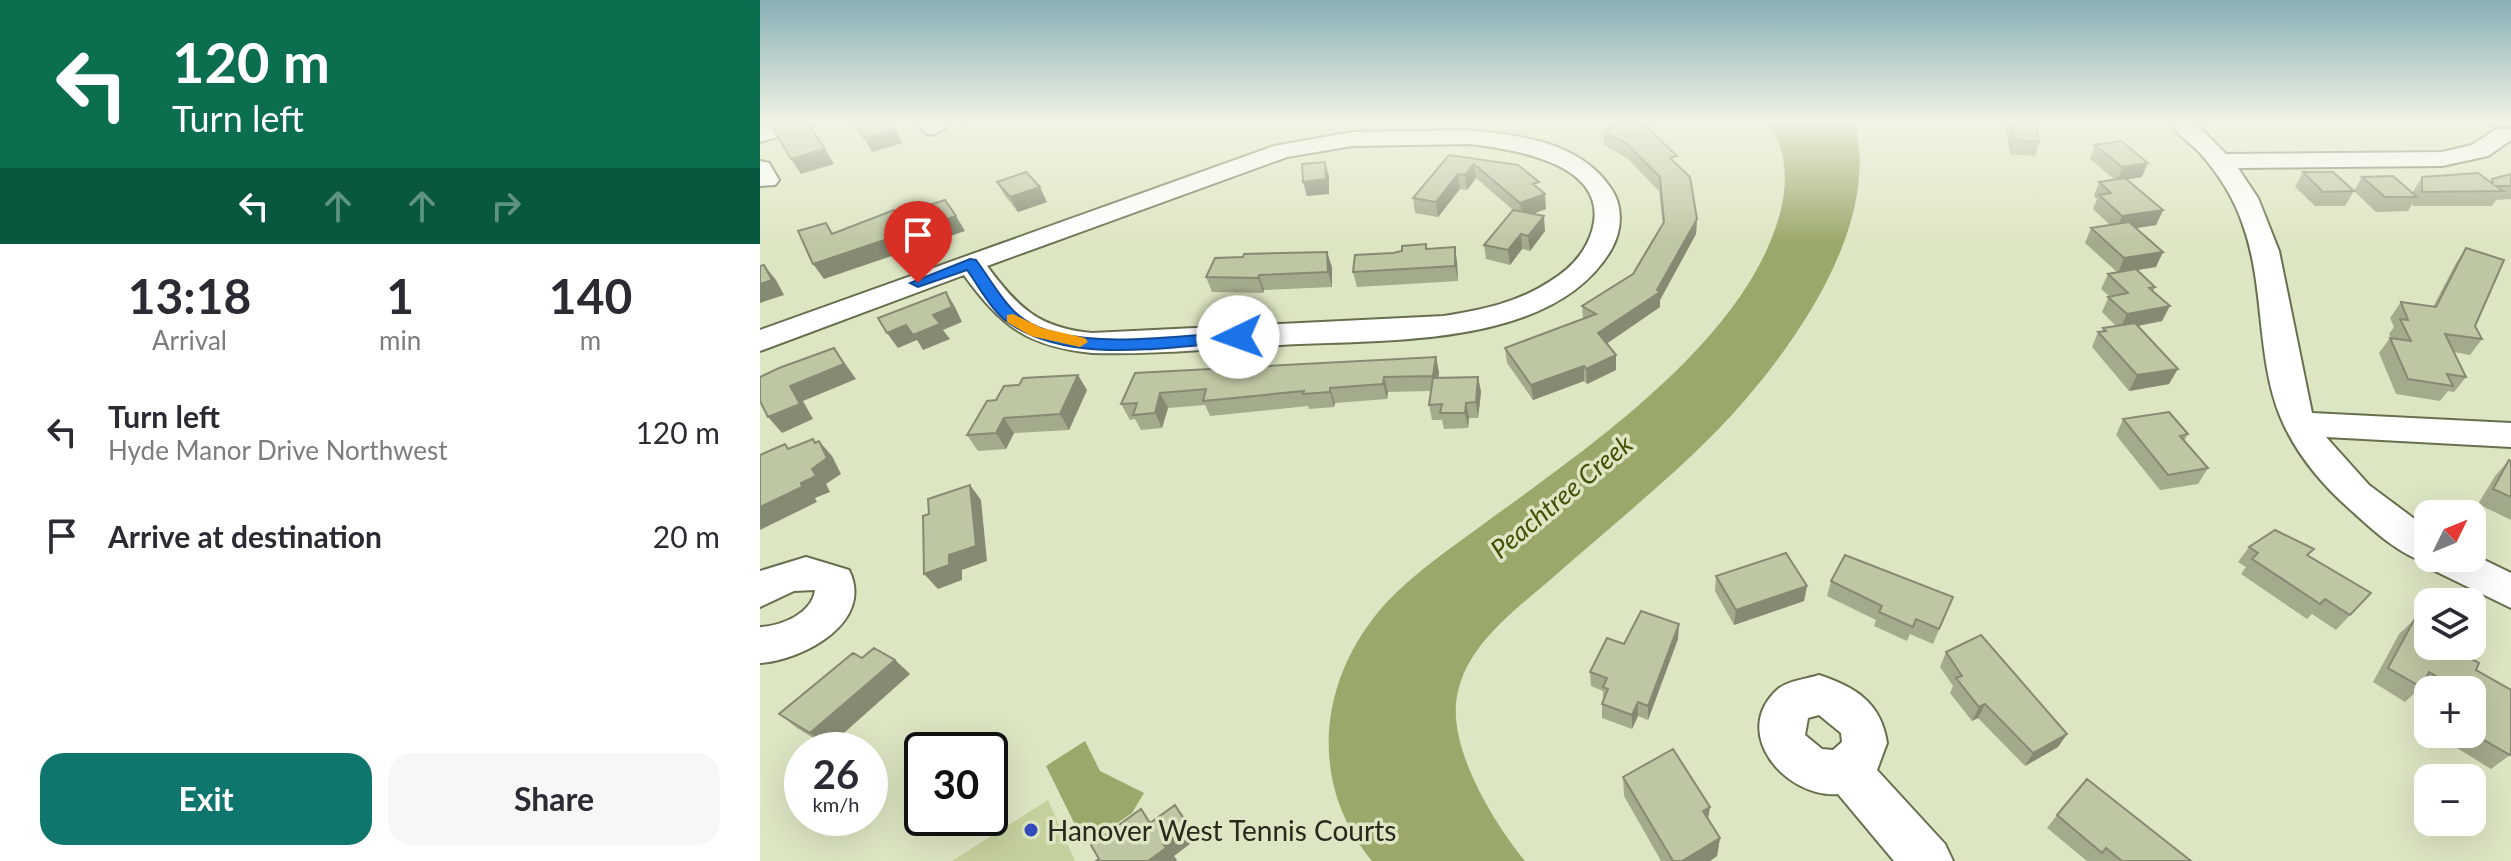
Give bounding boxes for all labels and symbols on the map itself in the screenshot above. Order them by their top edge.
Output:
pin [884,201,952,283]
position arrow [1196,295,1280,379]
water label: Peachtree Creek [1484,427,1639,565]
north arrow [2414,500,2486,572]
speed limit sign: 30 [904,732,1008,836]
place label: Hanover West Tennis Courts [1047,813,1396,847]
marker: Hanover West Tennis Courts [1022,821,1040,839]

